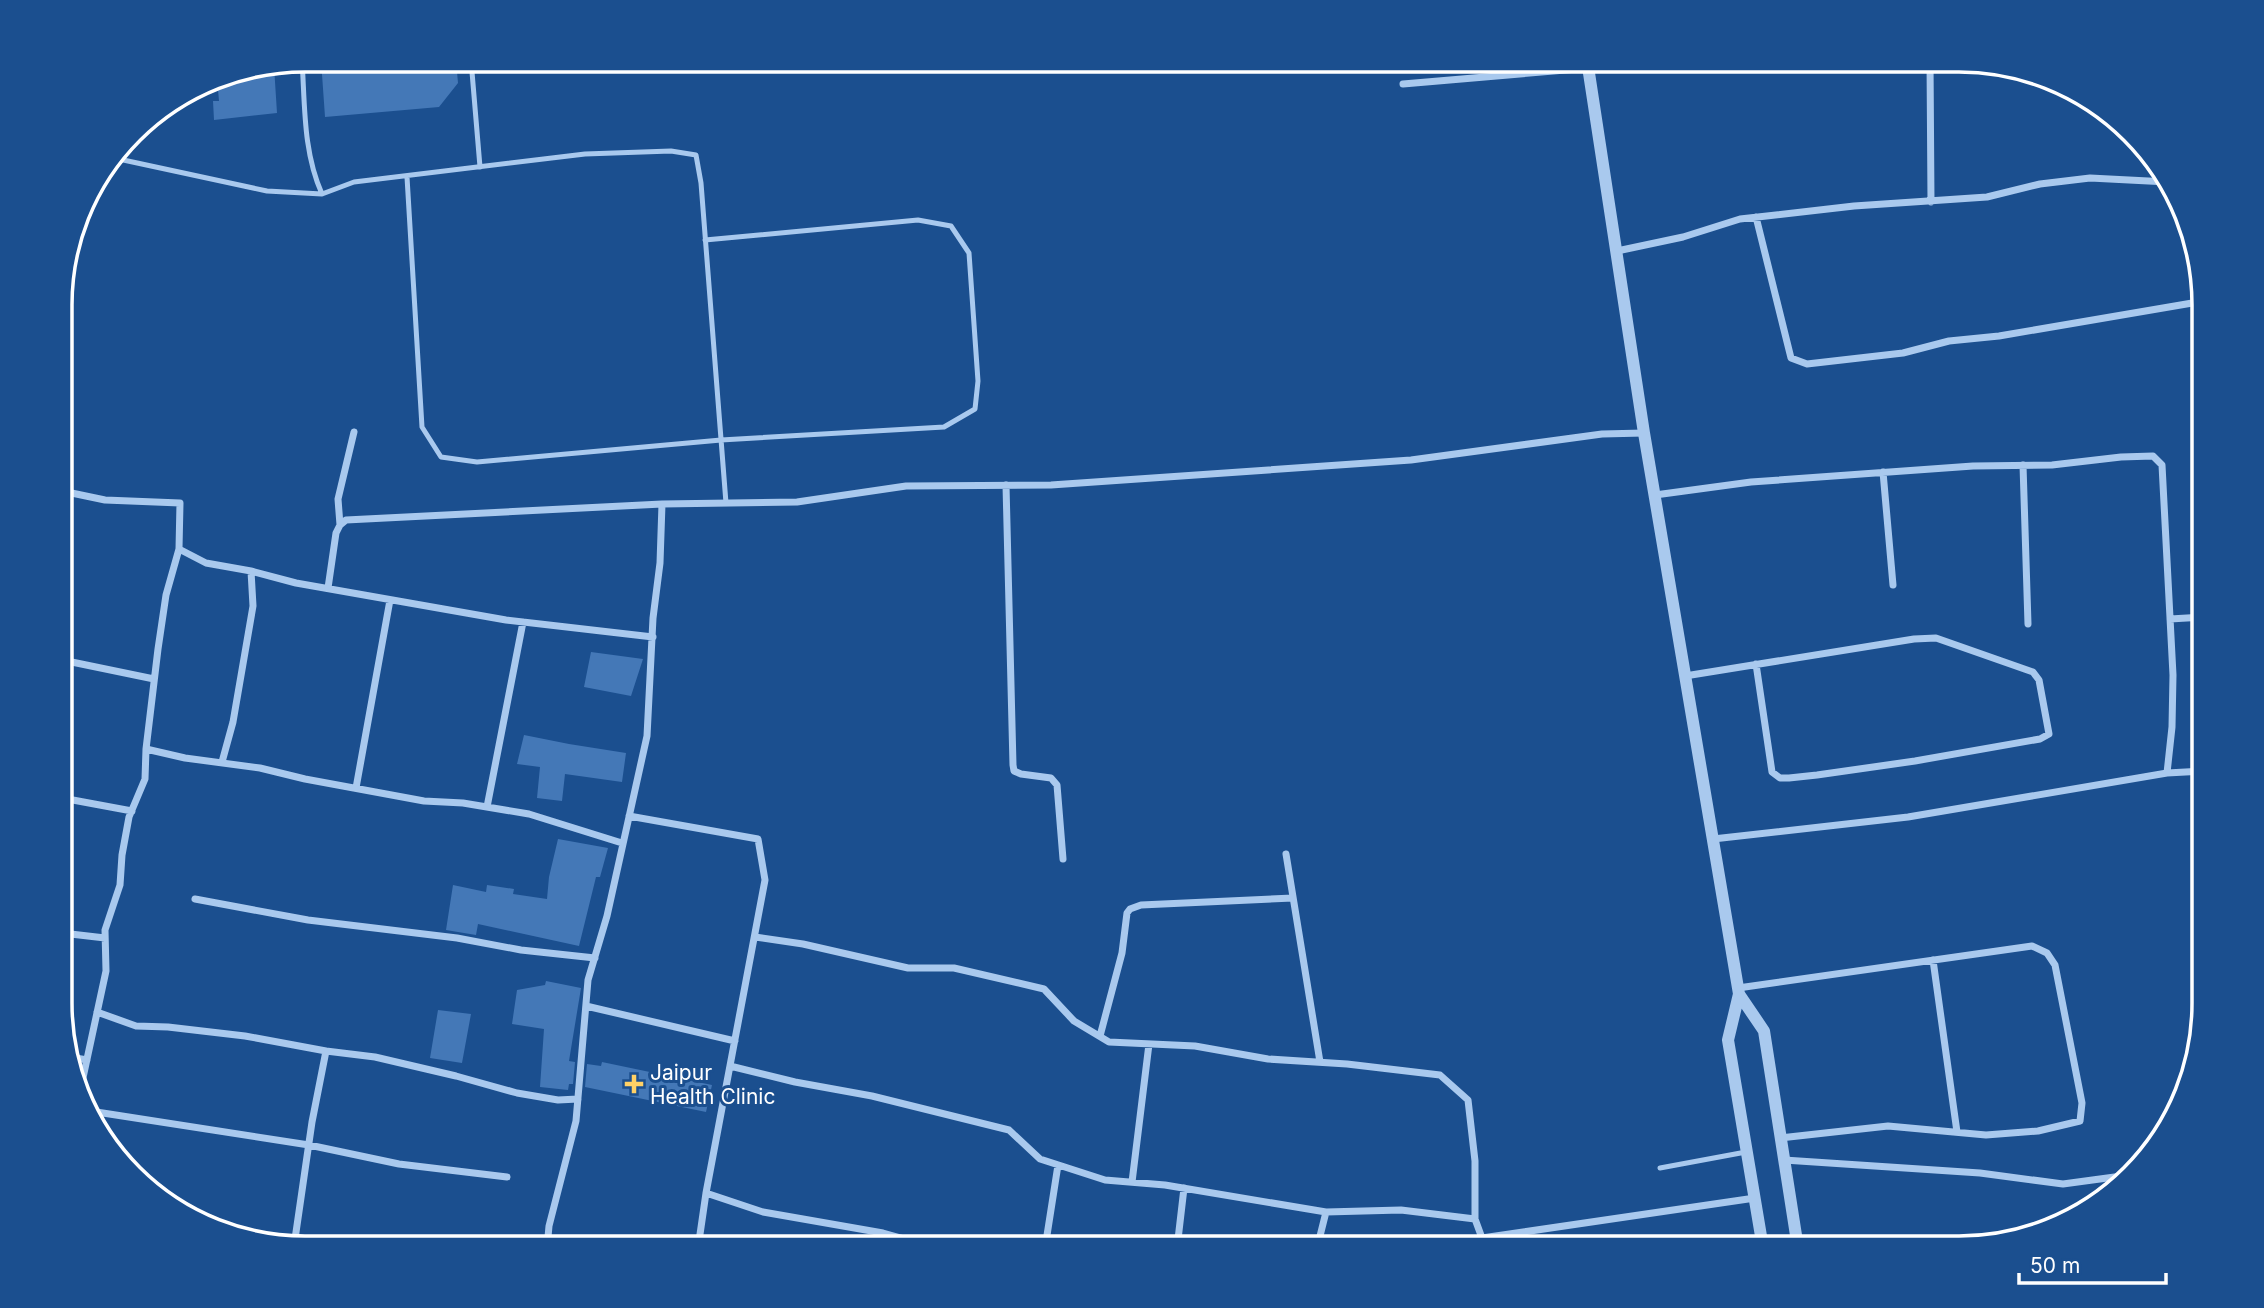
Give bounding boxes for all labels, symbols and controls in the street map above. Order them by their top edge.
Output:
place label: Jaipur Health Clinic [650,1060,775,1109]
marker: Jaipur Health Clinic [624,1074,644,1094]
scale bar [2019,1242,2166,1286]
text: 50 m [2030,1253,2080,1278]

